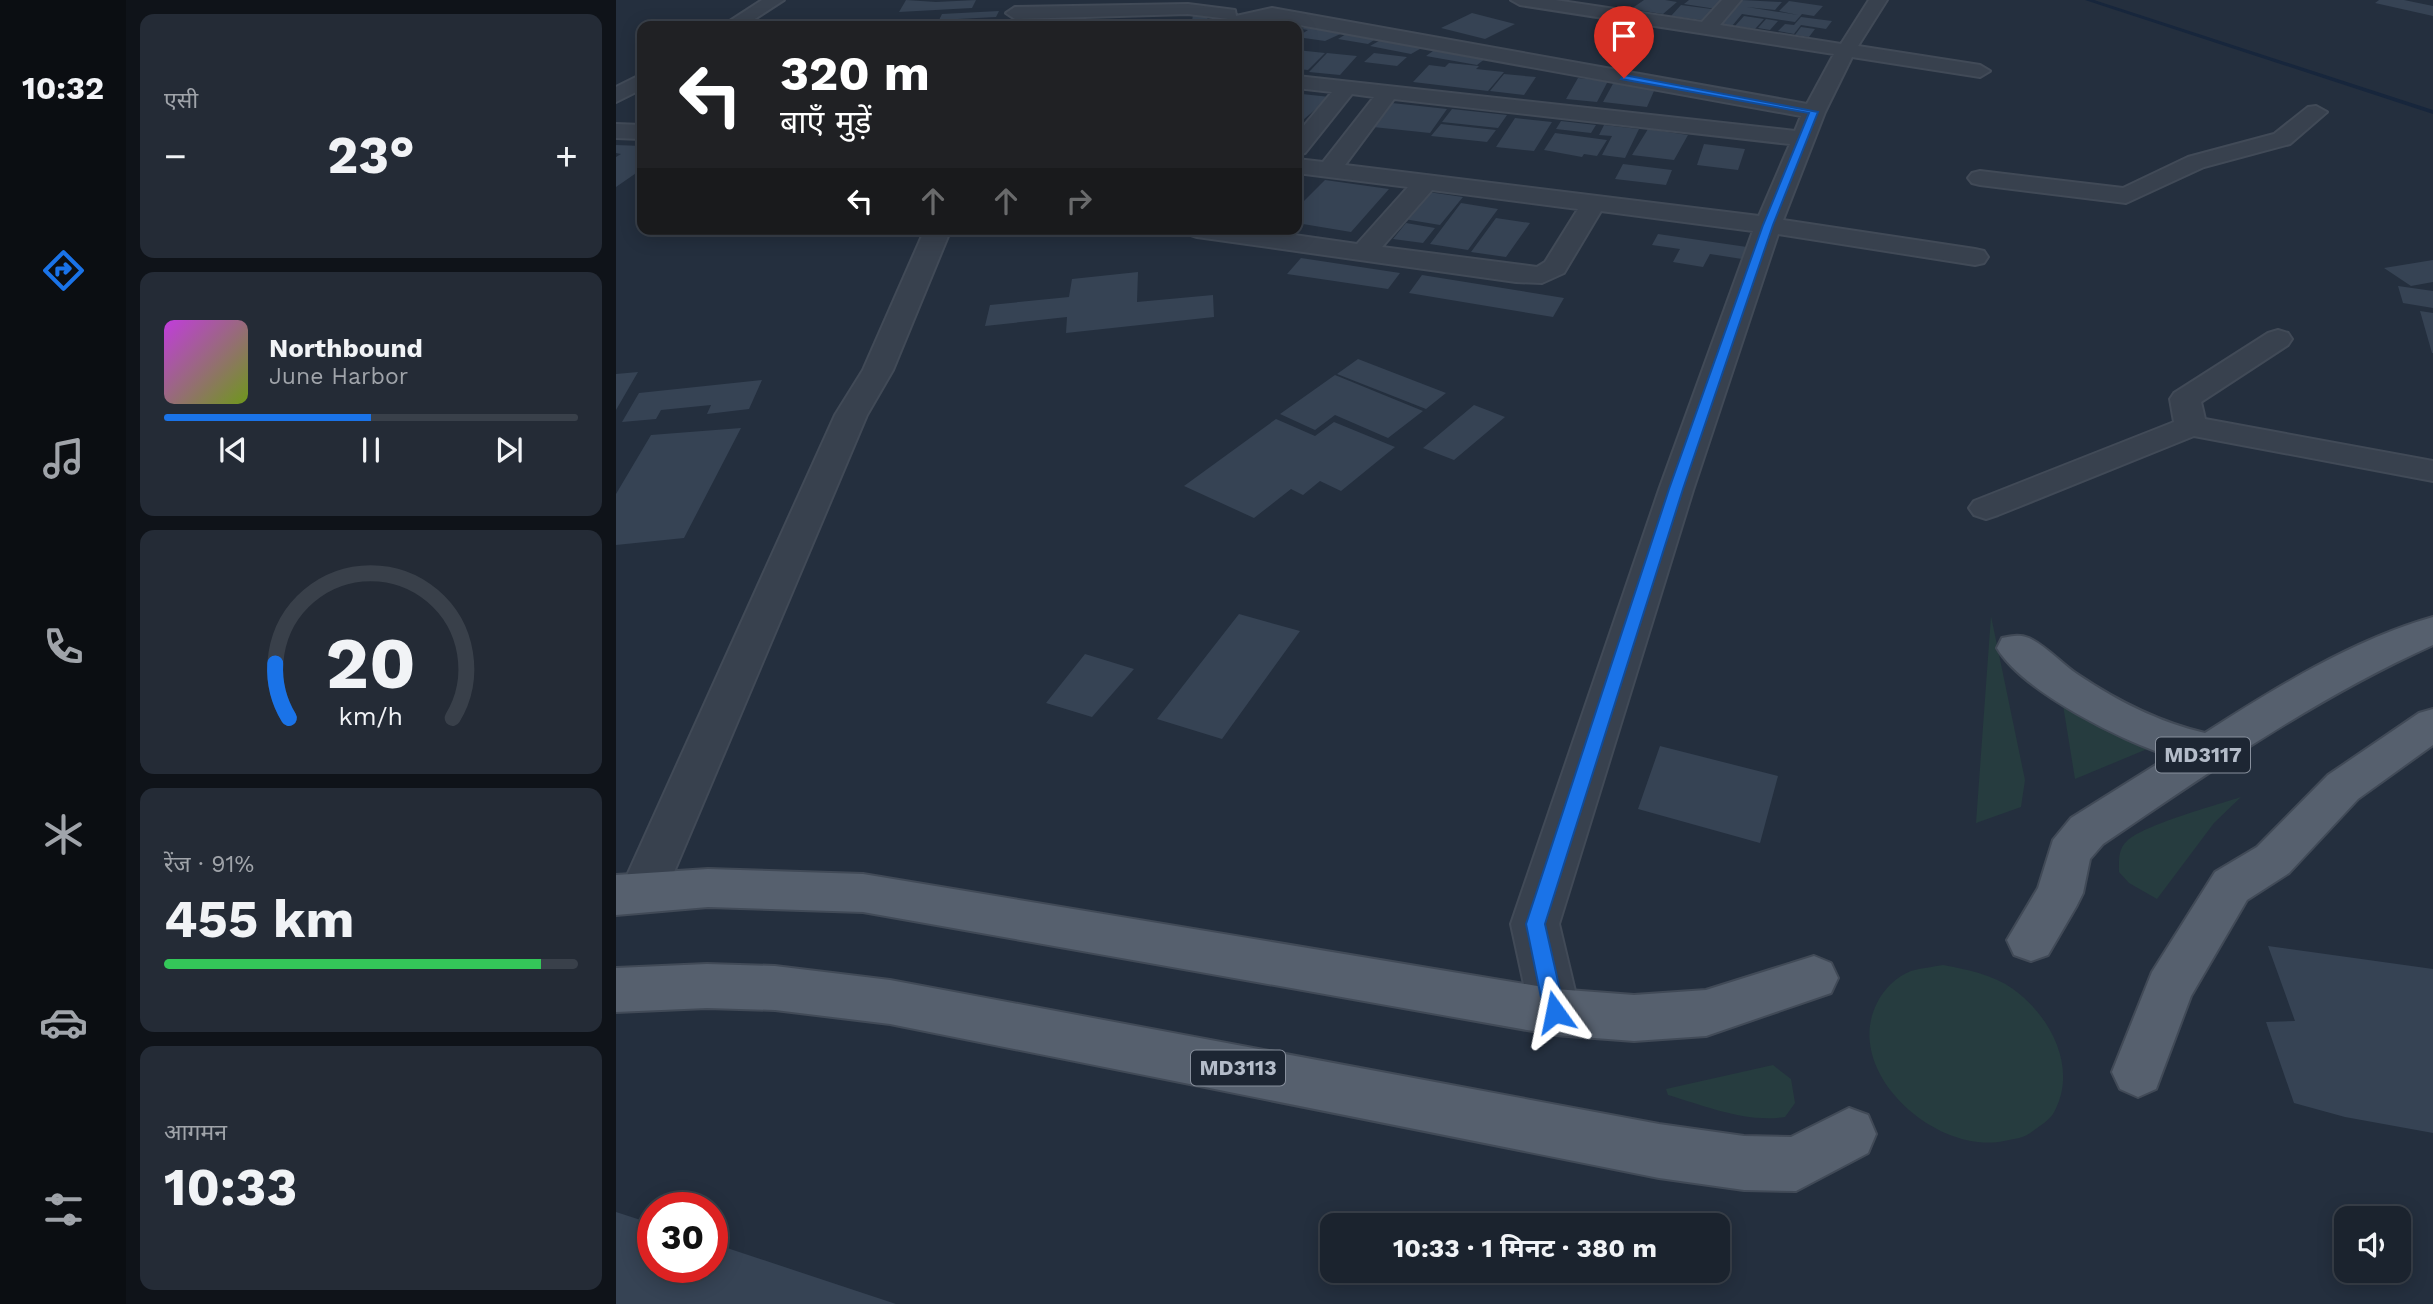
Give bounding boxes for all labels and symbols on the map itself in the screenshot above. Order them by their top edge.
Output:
pin [1594,6,1654,78]
road number: MD3117 [2156,738,2250,772]
position arrow [1518,975,1592,1049]
road number: MD3113 [1191,1050,1285,1086]
speed limit sign: 30 [637,1192,728,1283]

